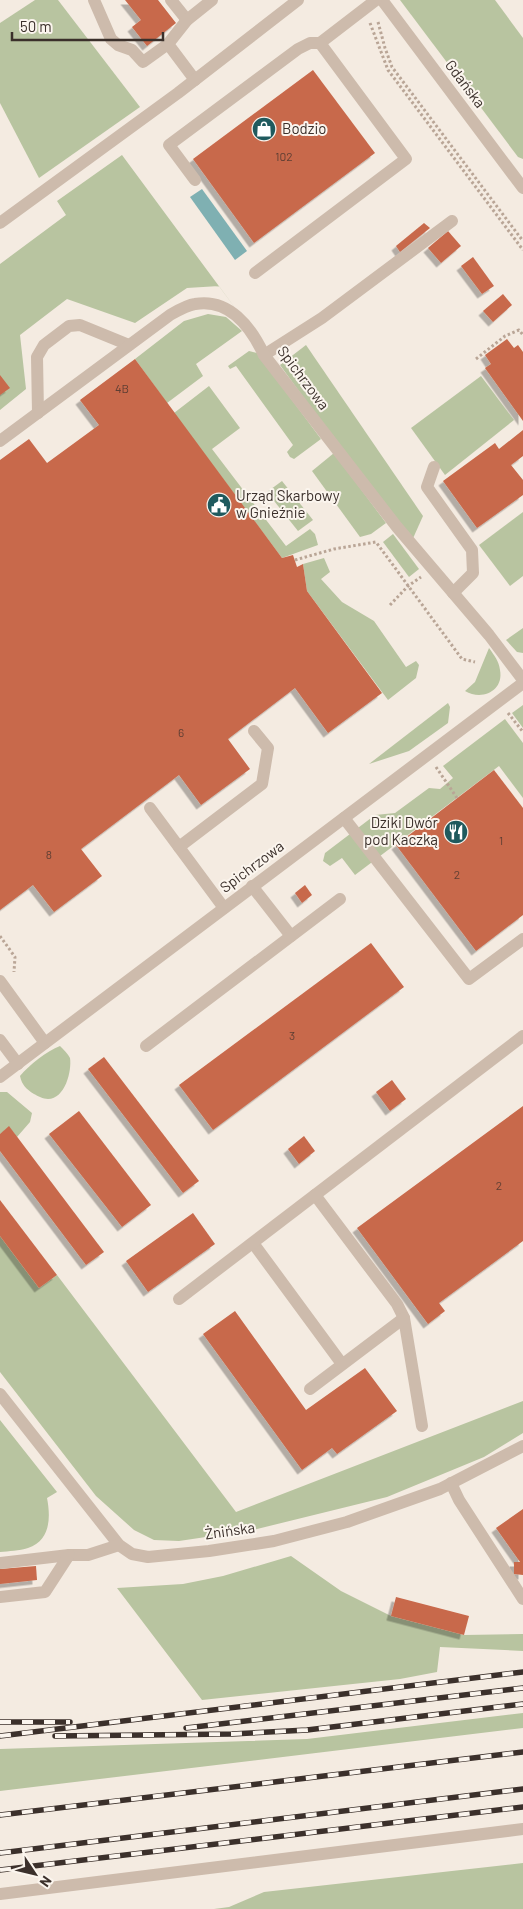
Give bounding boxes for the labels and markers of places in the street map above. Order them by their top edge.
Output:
shop icon: Bodzio [251,116,277,142]
place label: Bodzio [282,119,326,137]
place label: Urząd Skarbowy w Gnieźnie [236,486,340,521]
public building icon: Urząd Skarbowy w Gnieźnie [206,492,232,518]
place label: Dziki Dwór pod Kaczką [364,813,439,848]
restaurant icon: Dziki Dwór pod Kaczką [443,819,469,845]

